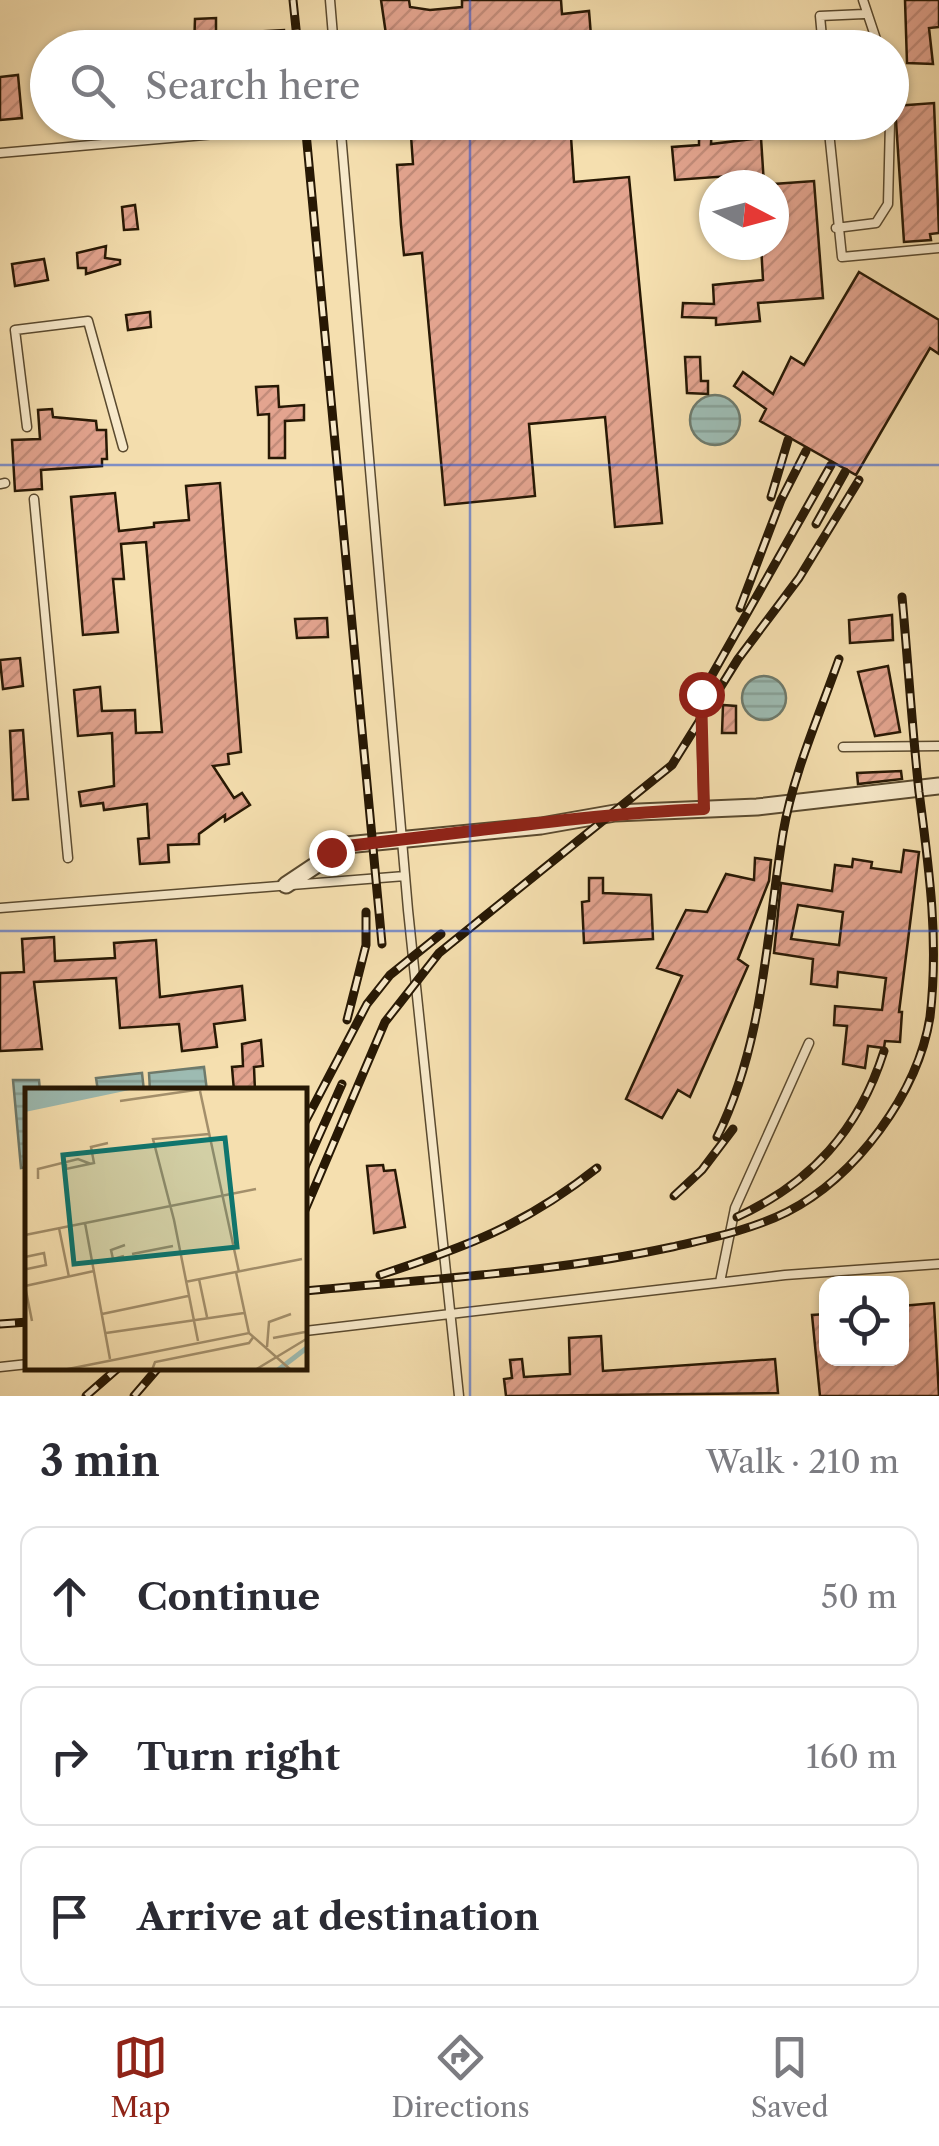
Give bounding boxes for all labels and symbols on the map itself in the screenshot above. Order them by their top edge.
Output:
north arrow [699,170,789,260]
route start [679,672,725,718]
route end [309,830,355,876]
inset map [25,1088,308,1371]

